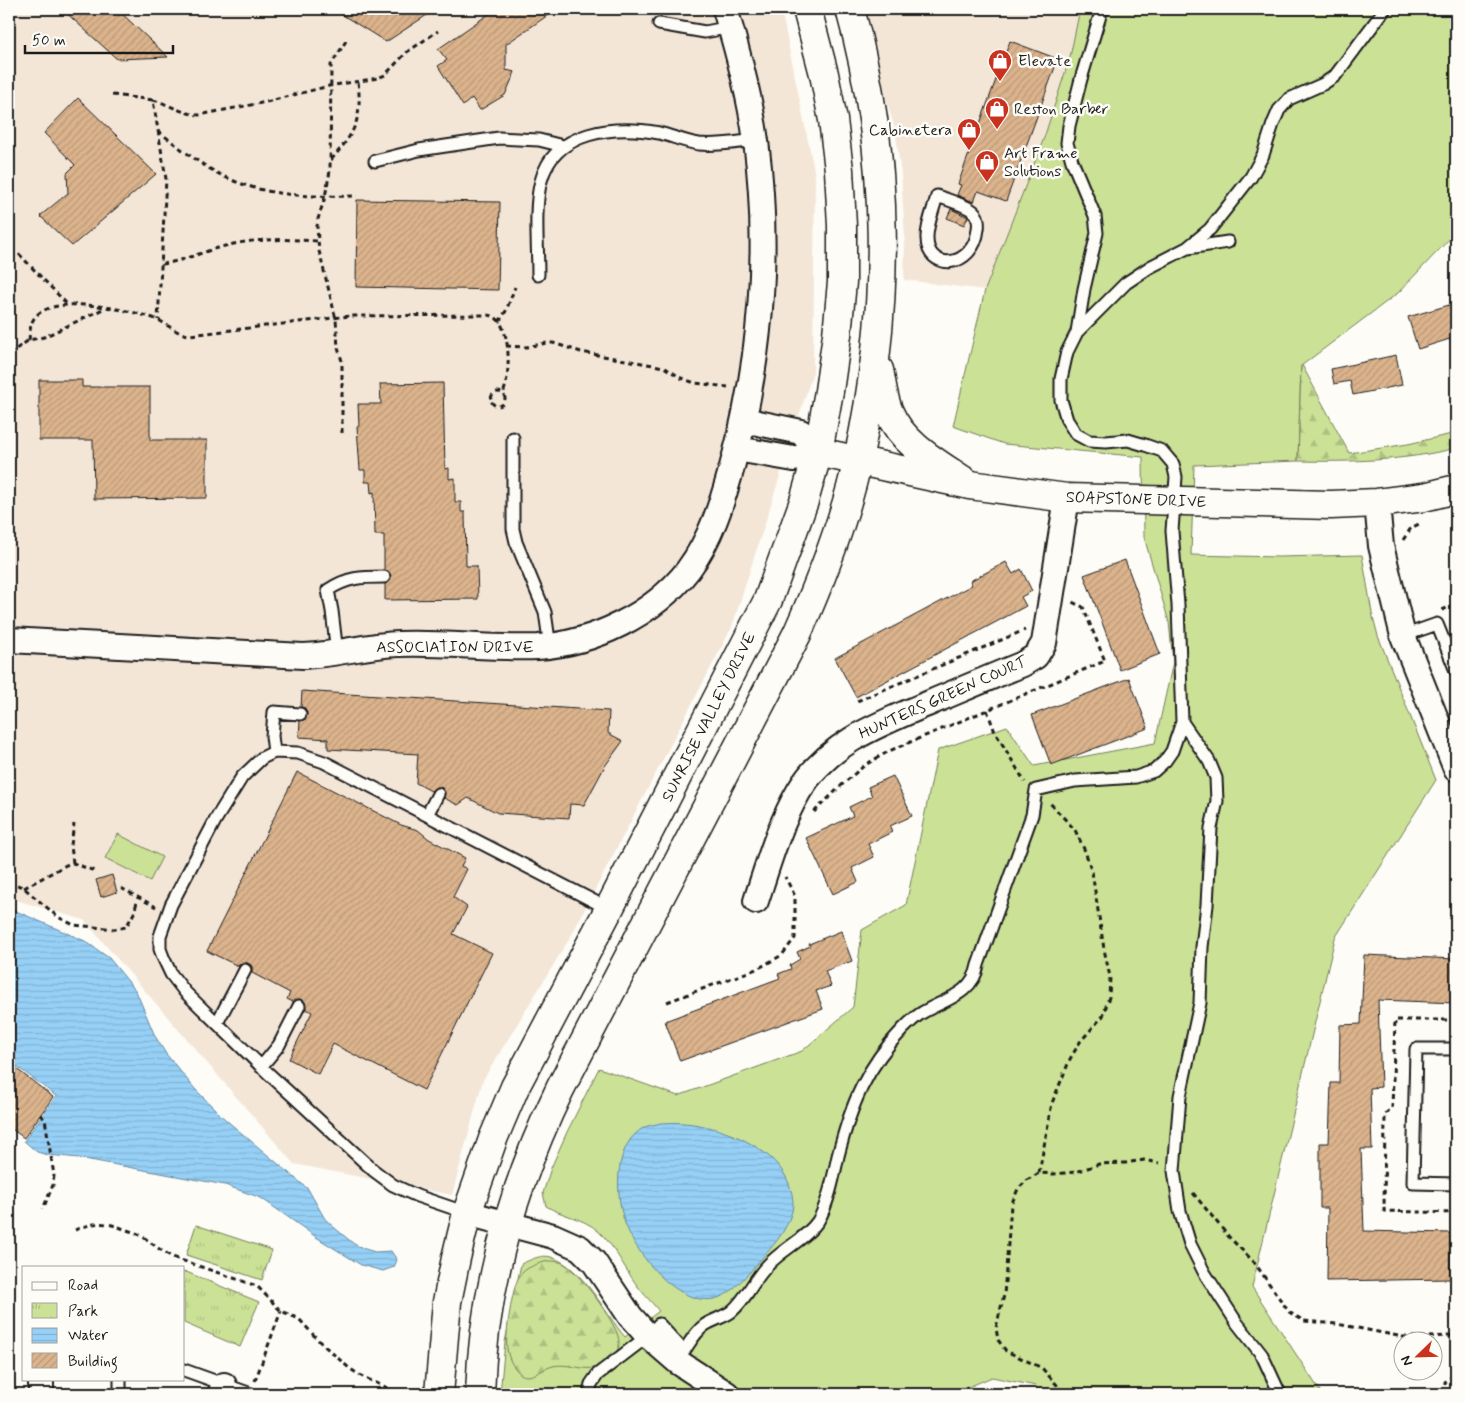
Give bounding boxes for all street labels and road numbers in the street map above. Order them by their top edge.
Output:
street label: SOAPSTONE DRIVE [1065,487,1207,513]
street label: SUNRISE VALLEY DRIVE [657,629,761,805]
street label: ASSOCIATION DRIVE [376,637,534,658]
street label: HUNTERS GREEN COURT [856,651,1031,745]

